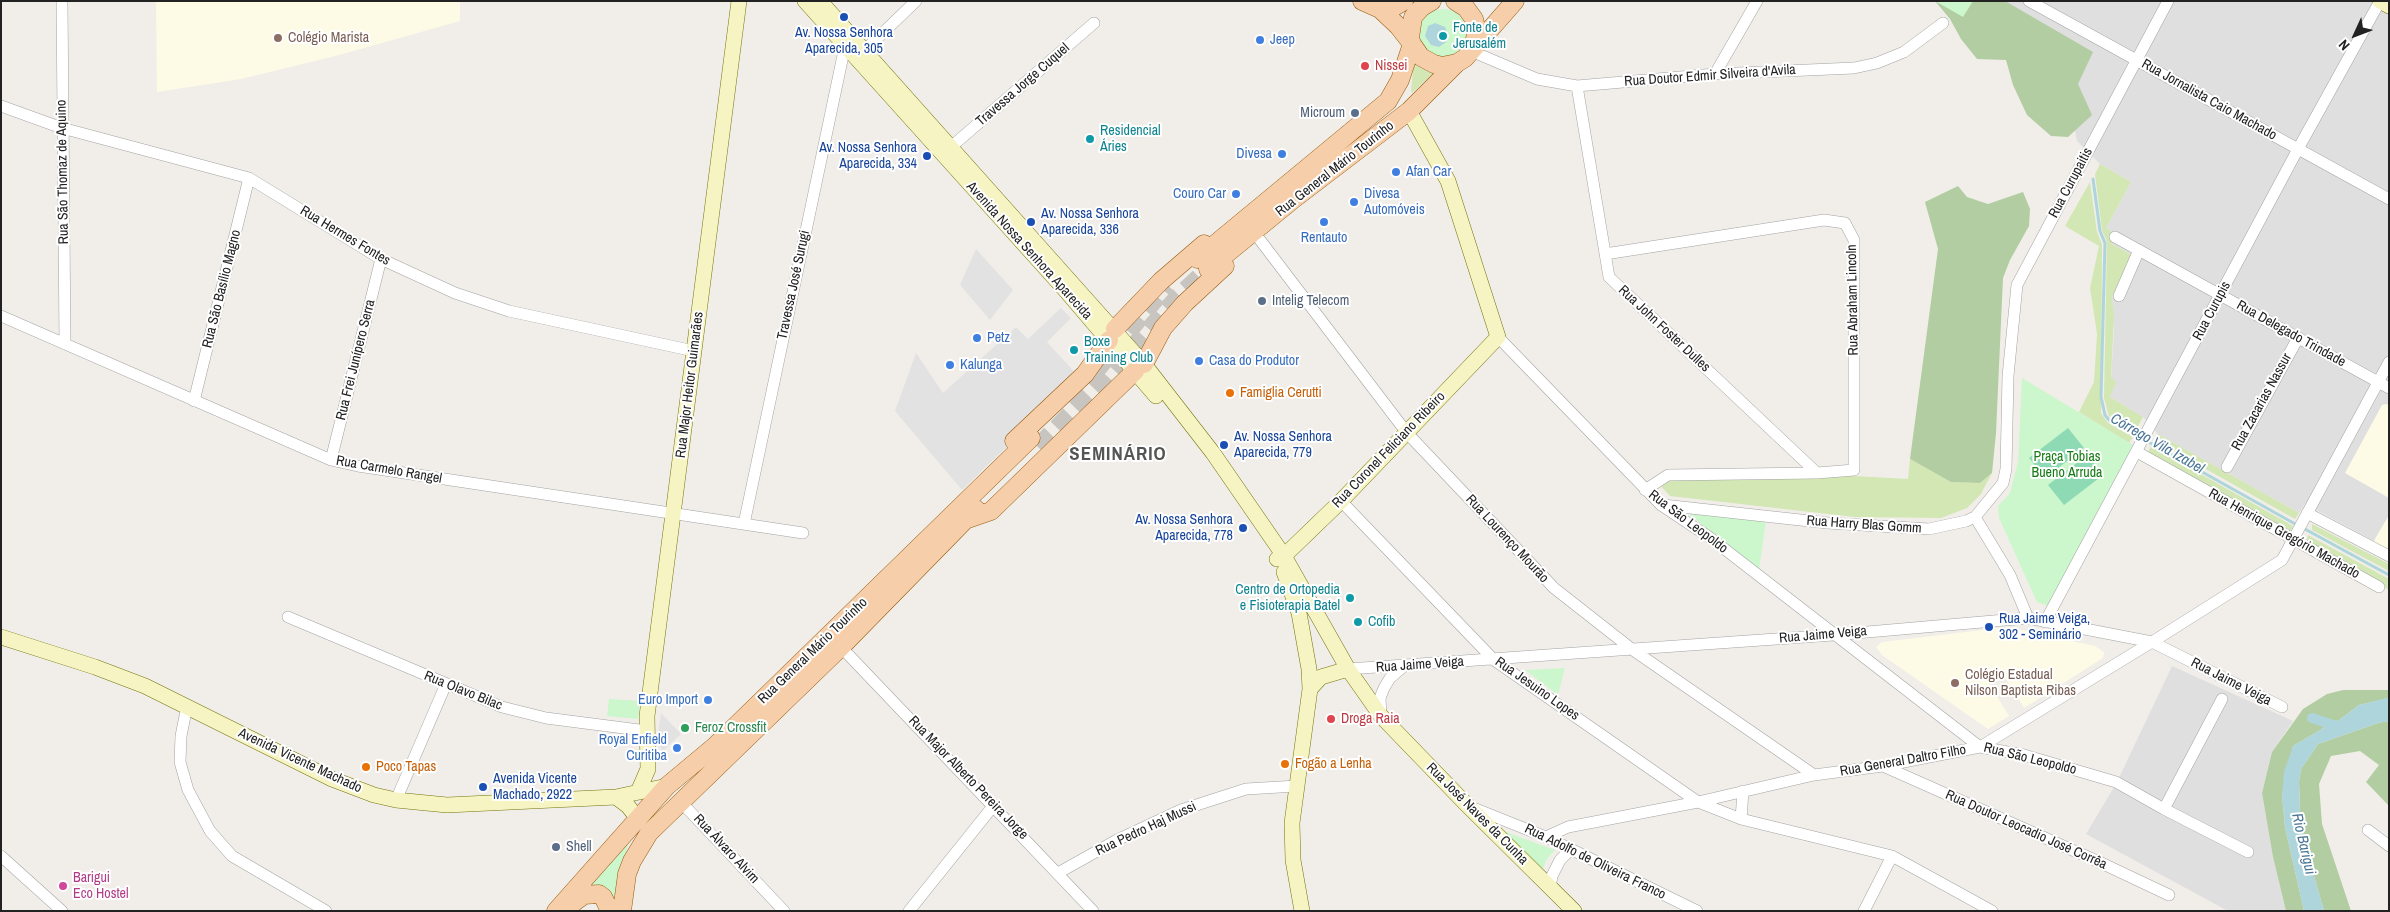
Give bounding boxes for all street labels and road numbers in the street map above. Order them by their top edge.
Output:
street label: Travessa Jorge Cuquel [973,40,1073,130]
street label: Rua Jornalista Caio Machado [2139,56,2279,144]
street label: Rua Doutor Edmir Silveira d'Avila [1624,62,1796,90]
street label: Rua São Thomaz de Aquino [53,99,73,245]
street label: Rua General Mário Tourinho [1273,118,1397,220]
street label: Rua Curupaitis [2045,145,2097,221]
street label: Avenida Nossa Senhora Aparecida [963,179,1095,323]
street label: Rua Hermes Fontes [297,202,393,270]
street label: Rua São Basílio Magno [199,228,245,350]
street label: Travessa José Surugi [774,229,814,341]
street label: Rua Abraham Lincoln [1844,244,1862,356]
street label: Rua Curupis [2189,279,2235,343]
street label: Rua John Foster Dulles [1615,282,1713,376]
street label: Rua Delegado Trindade [2234,297,2348,371]
street label: Rua Frei Junípero Serra [333,298,379,422]
street label: Rua Major Heitor Guimarães [673,311,707,459]
street label: Rua Zacarias Nassur [2228,350,2296,454]
street label: Rua Coronel Feliciano Ribeiro [1329,388,1449,512]
street label: Rua Carmelo Rangel [335,452,443,488]
street label: Rua Henrique Gregório Machado [2205,485,2363,583]
street label: Rua São Leopoldo [1645,487,1731,557]
street label: Rua Lourenço Mourão [1462,492,1552,586]
street label: Rua Harry Blas Gomm [1806,513,1922,537]
street label: Rua General Mário Tourinho [755,594,871,708]
street label: Rua Jaime Veiga [1778,623,1868,647]
street label: Rua Jaime Veiga [1375,654,1465,676]
street label: Rua Jesuino Lopes [1492,654,1582,724]
street label: Rua Jaime Veiga [2188,655,2274,709]
street label: Rua Olavo Bilac [421,668,505,714]
street label: Rua Major Alberto Pereira Jorge [905,713,1031,843]
street label: Avenida Vicente Machado [236,725,364,797]
street label: Rua São Leopoldo [1982,739,2078,779]
street label: Rua General Daltro Filho [1839,742,1967,780]
street label: Rua José Naves da Cunha [1423,760,1531,868]
street label: Rua Doutor Leocadio José Corrêa [1943,787,2109,873]
street label: Rua Pedro Haj Mussi [1093,798,1199,860]
street label: Rua Álvaro Alvim [690,811,762,887]
street label: Rua Adolfo de Oliveira Franco [1522,820,1668,904]

